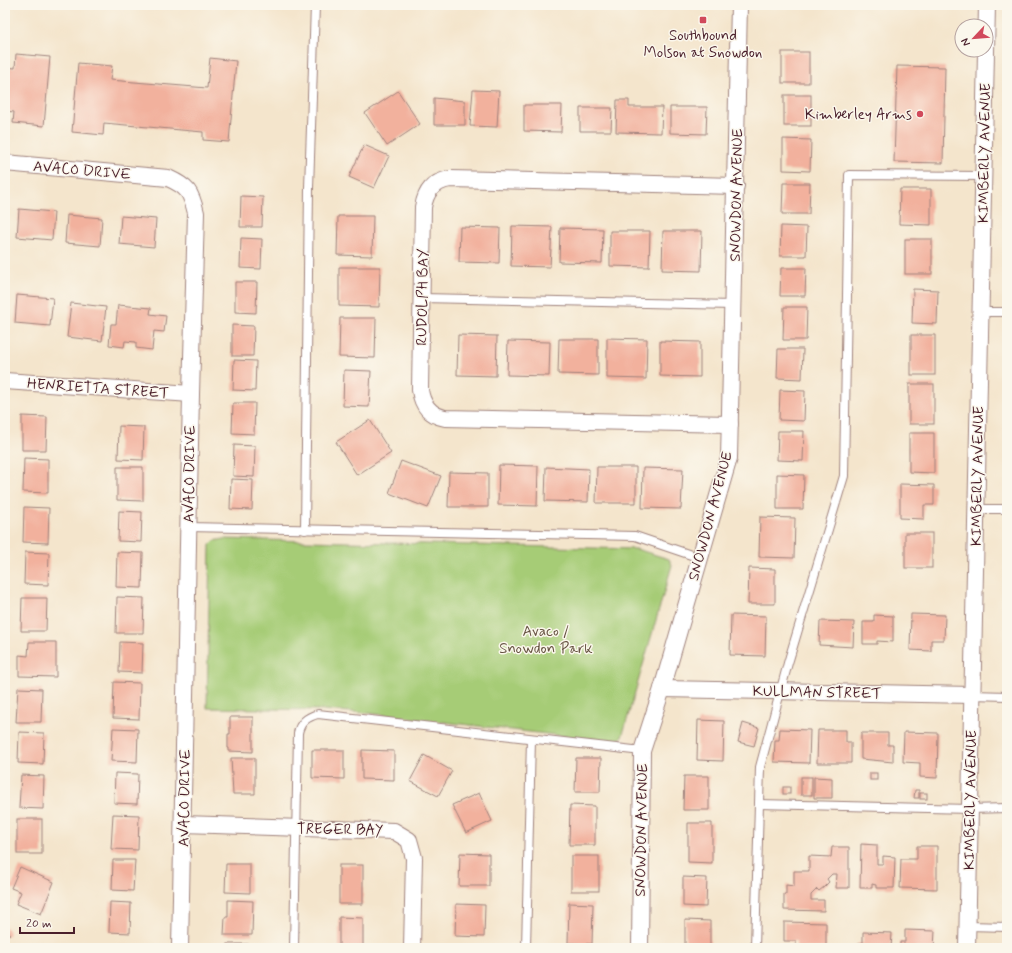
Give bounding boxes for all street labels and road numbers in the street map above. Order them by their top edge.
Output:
street label: KIMBERLY AVENUE [974,82,996,223]
street label: SNOWDON AVENUE [726,128,748,262]
street label: AVACO DRIVE [32,157,132,185]
street label: RUDOLPH BAY [412,248,434,346]
street label: HENRIETTA STREET [26,374,170,404]
street label: KIMBERLY AVENUE [967,405,989,546]
street label: AVACO DRIVE [179,424,201,523]
street label: SNOWDON AVENUE [684,449,738,583]
street label: KULLMAN STREET [752,682,882,704]
street label: KIMBERLY AVENUE [960,729,982,870]
street label: AVACO DRIVE [174,748,196,847]
street label: SNOWDON AVENUE [631,763,653,897]
street label: TREGER BAY [297,819,383,841]

